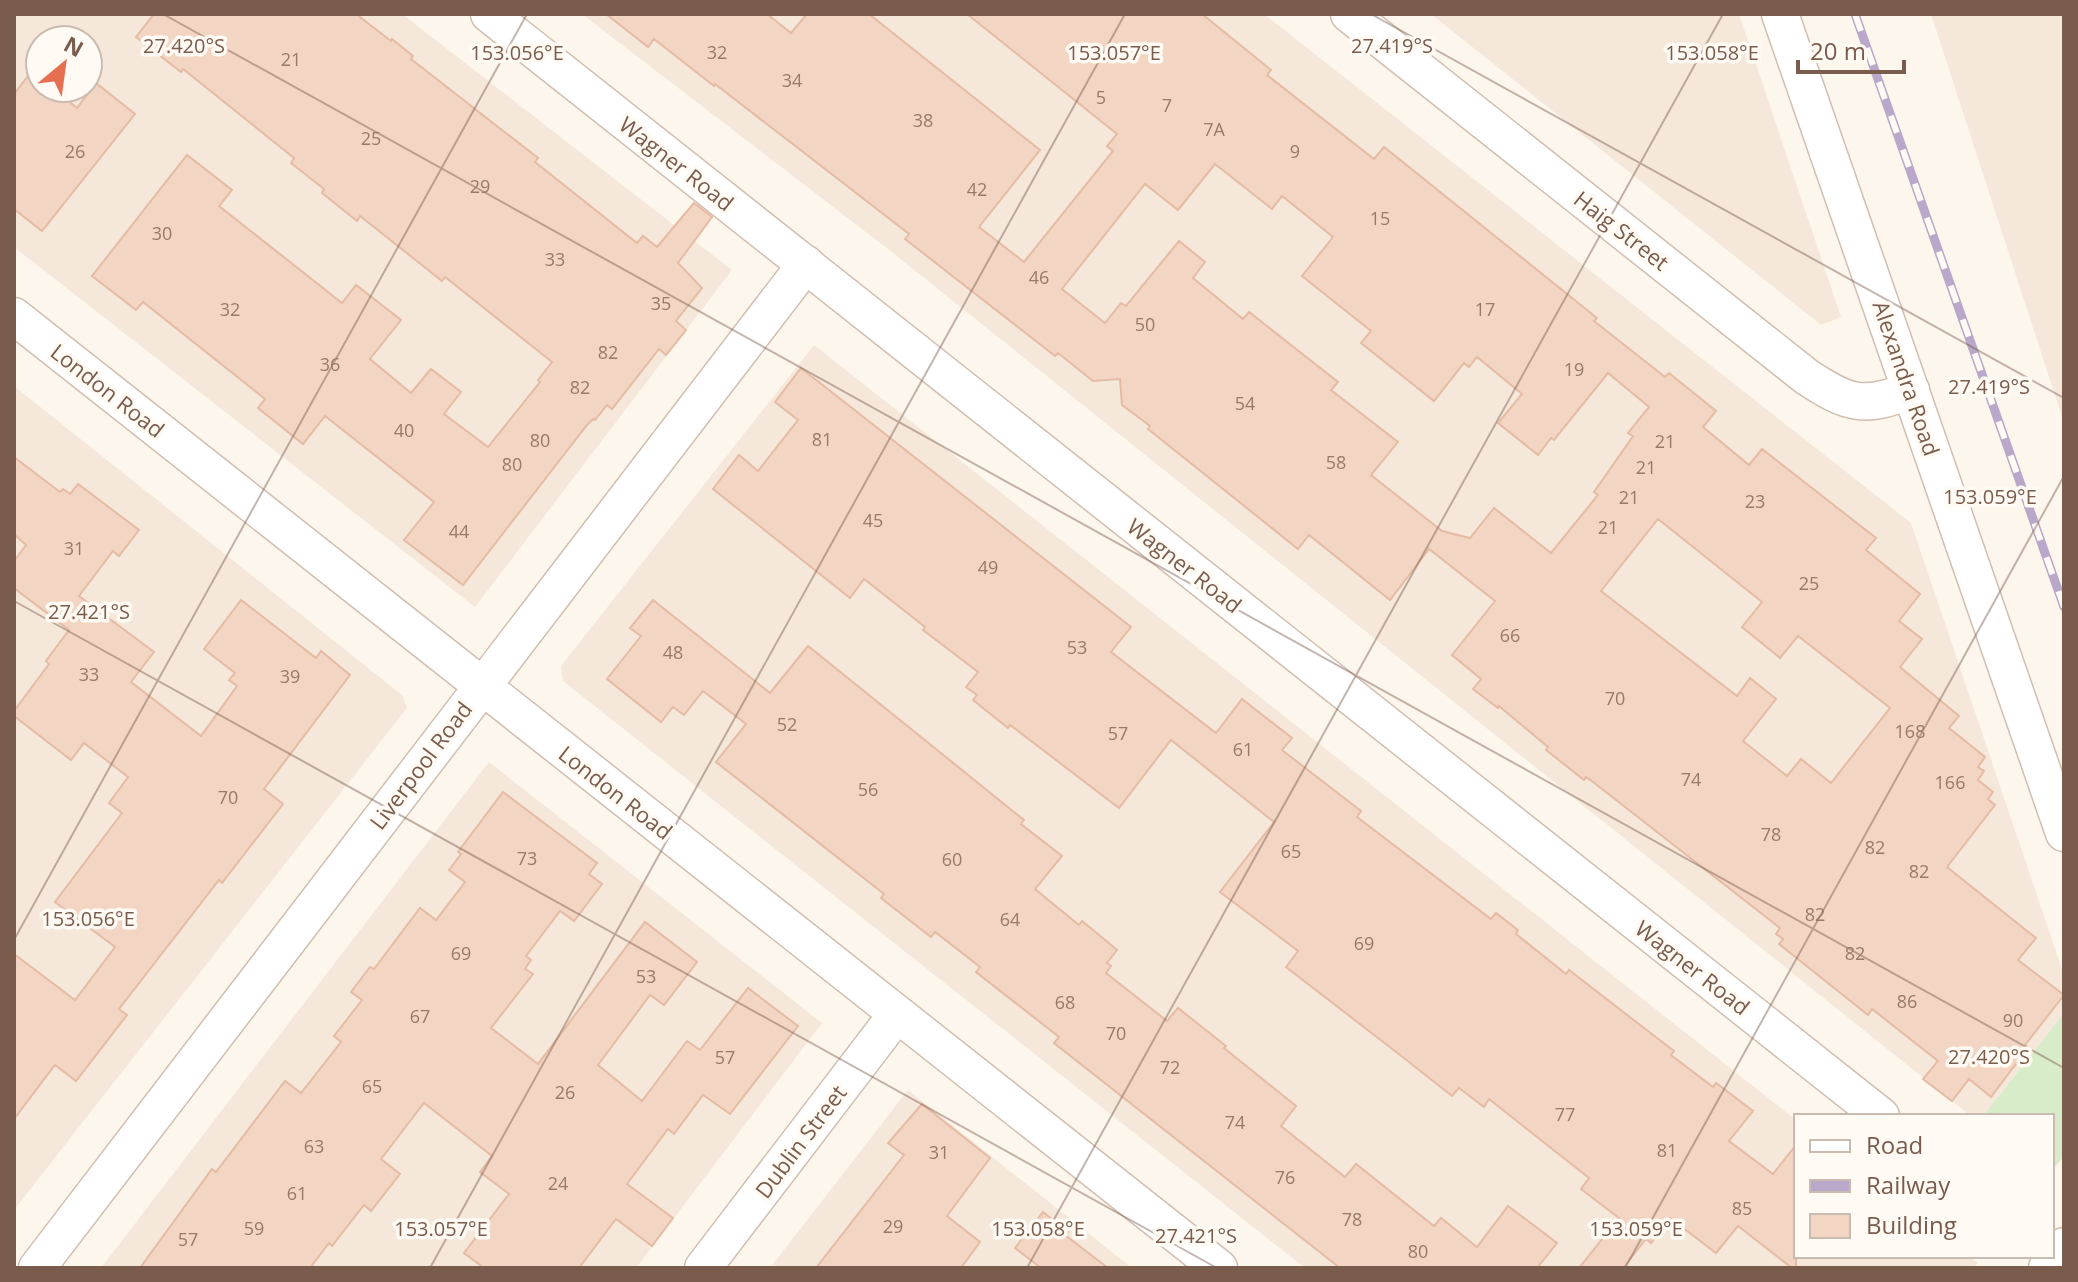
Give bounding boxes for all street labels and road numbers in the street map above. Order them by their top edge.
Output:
street label: Wagner Road [614,109,740,217]
street label: Haig Street [1568,183,1676,277]
street label: Alexandra Road [1866,297,1948,459]
street label: London Road [45,336,171,444]
street label: Wagner Road [1122,511,1248,619]
street label: Liverpool Road [362,695,478,835]
street label: London Road [553,738,679,846]
street label: Wagner Road [1630,913,1756,1021]
street label: Dublin Street [747,1078,853,1204]

